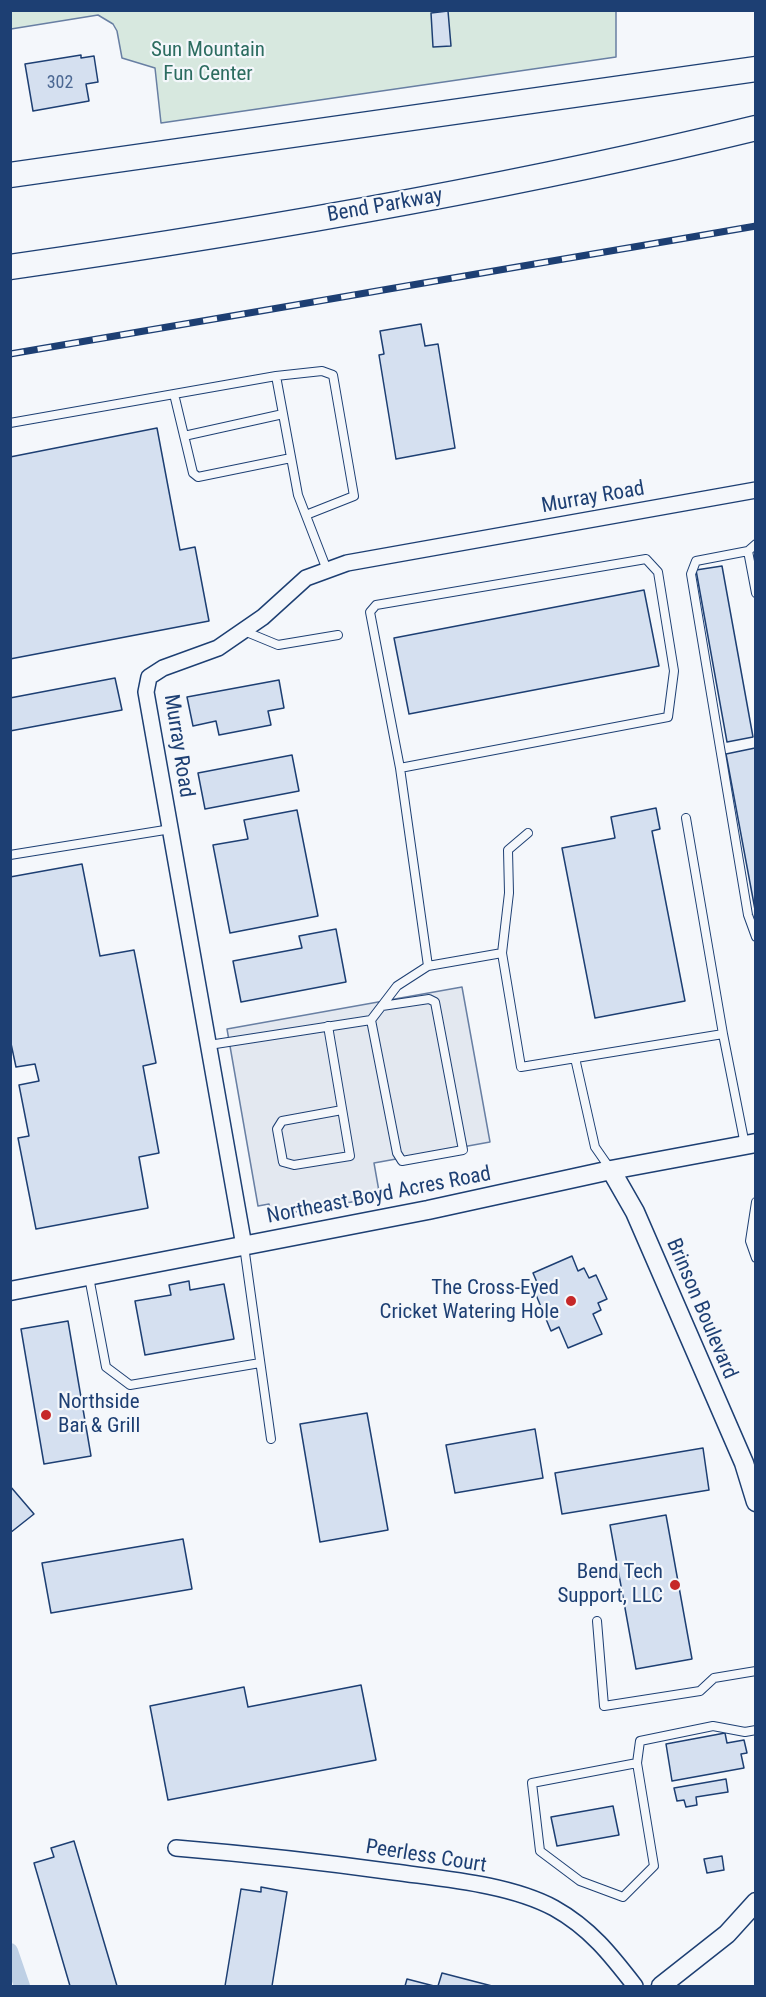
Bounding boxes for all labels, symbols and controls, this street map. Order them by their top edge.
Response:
park label: Sun Mountain Fun Center [151,38,265,88]
house number: 302 [47,72,73,94]
street label: Bend Parkway [325,183,445,229]
street label: Murray Road [540,477,646,519]
street label: Murray Road [157,693,199,799]
street label: Northeast Boyd Acres Road [265,1162,493,1230]
street label: Brinson Boulevard [660,1235,742,1383]
place label: The Cross-Eyed Cricket Watering Hole [379,1276,559,1326]
marker: The Cross-Eyed Cricket Watering Hole [564,1294,578,1308]
place label: Northside Bar & Grill [58,1390,140,1440]
marker: Northside Bar & Grill [39,1408,53,1422]
place label: Bend Tech Support, LLC [557,1560,663,1610]
marker: Bend Tech Support, LLC [668,1578,682,1592]
street label: Peerless Court [364,1835,488,1879]

